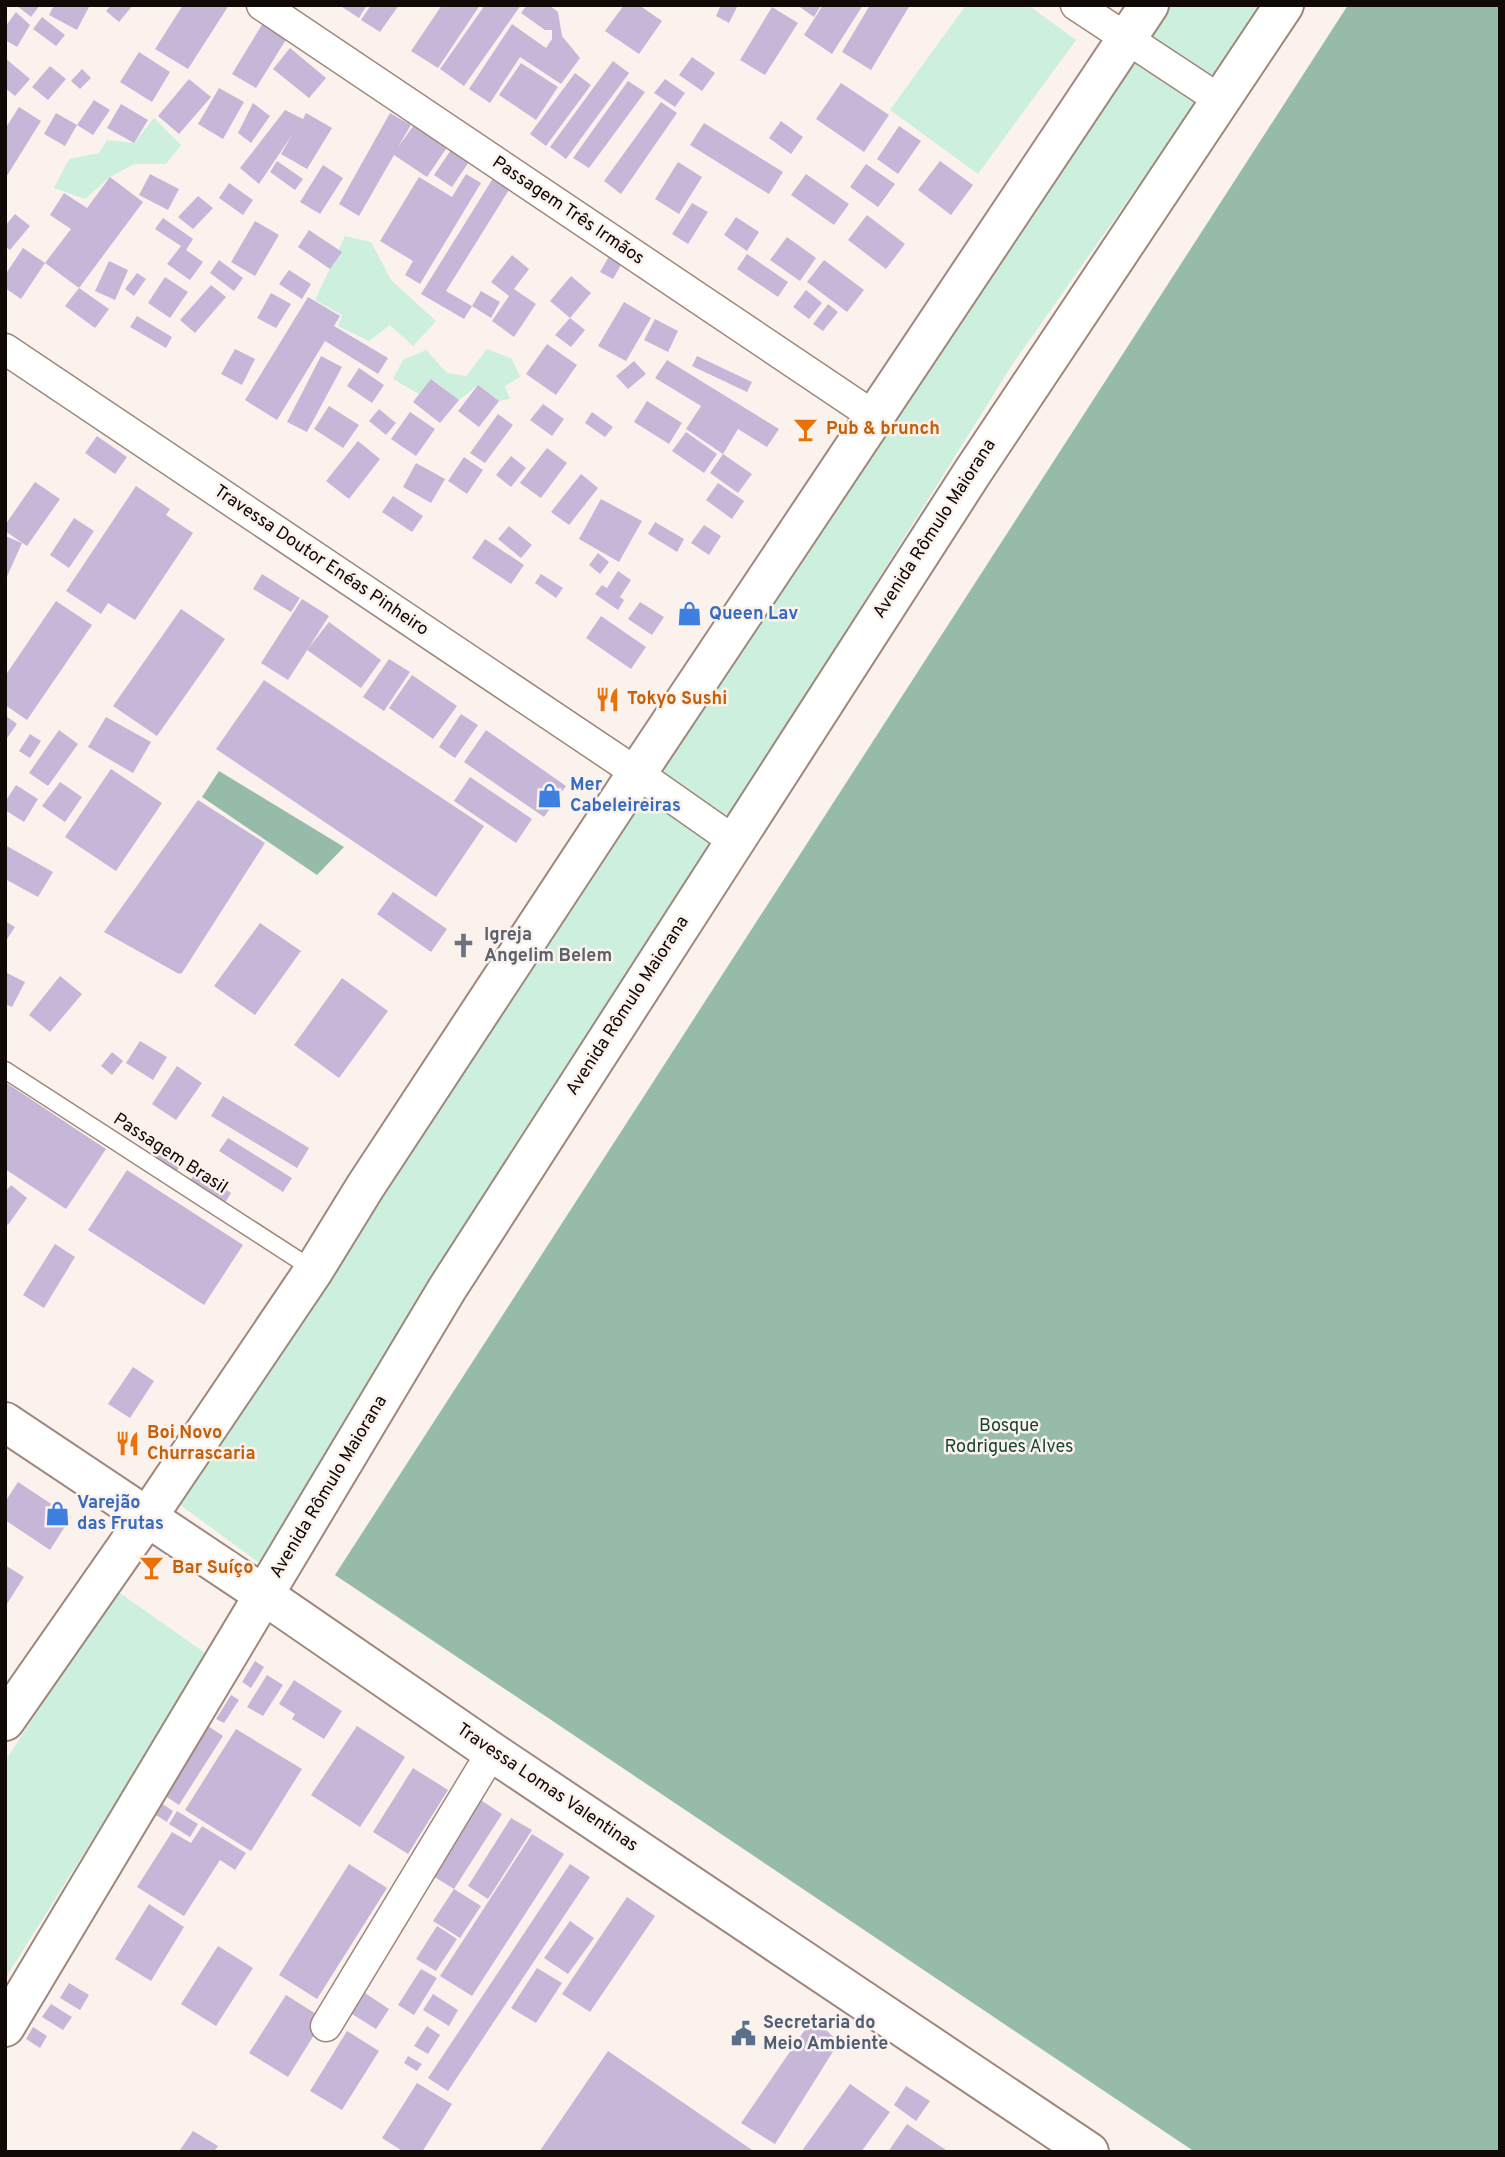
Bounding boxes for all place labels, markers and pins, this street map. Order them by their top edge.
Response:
bar icon: Pub & brunch [792,415,820,443]
place label: Pub & brunch [826,418,940,441]
shop icon: Queen Lav [675,600,703,628]
place label: Queen Lav [709,603,798,626]
restaurant icon: Tokyo Sushi [593,685,621,713]
place label: Tokyo Sushi [627,688,727,711]
place label: Mer Cabeleireiras [570,774,681,818]
shop icon: Mer Cabeleireiras [536,781,564,809]
place label: Igreja Angelim Belem [484,924,612,968]
church icon: Igreja Angelim Belem [450,931,478,959]
place label: Boi Novo Churrascaria [147,1422,255,1466]
restaurant icon: Boi Novo Churrascaria [113,1429,141,1457]
place label: Varejão das Frutas [77,1492,164,1536]
shop icon: Varejão das Frutas [43,1499,71,1527]
bar icon: Bar Suíço [138,1554,166,1582]
place label: Bar Suíço [172,1557,253,1580]
place label: Secretaria do Meio Ambiente [763,2012,888,2056]
public building icon: Secretaria do Meio Ambiente [729,2019,757,2047]

